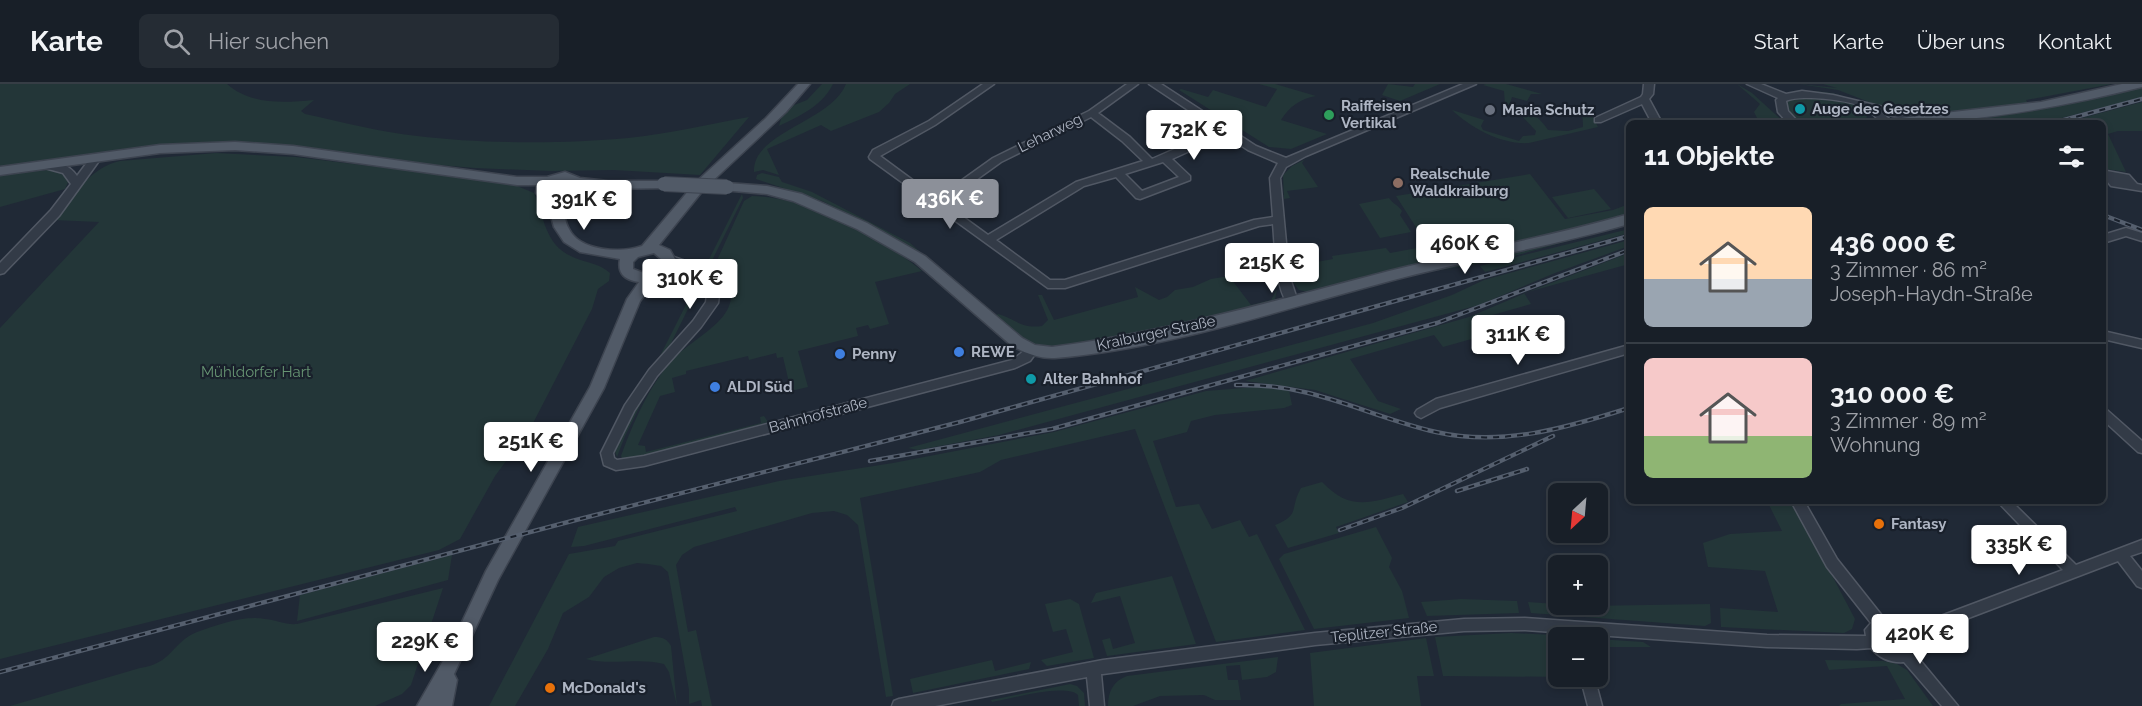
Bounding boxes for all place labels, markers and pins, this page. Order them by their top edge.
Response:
place label: Raiffeisen Vertikal [1341,97,1411,132]
place label: Auge des Gesetzes [1812,100,1949,118]
place label: Maria Schutz [1502,101,1594,119]
marker: Auge des Gesetzes [1793,102,1807,116]
marker: Maria Schutz [1483,103,1497,117]
marker: Raiffeisen Vertikal [1322,108,1336,122]
pin: 732K € [1145,110,1243,161]
place label: Realschule Waldkraiburg [1410,165,1509,200]
marker: Realschule Waldkraiburg [1391,176,1405,190]
pin: 436K € [901,179,999,230]
pin: 391K € [535,180,633,231]
pin: 460K € [1416,224,1514,275]
pin: 215K € [1223,243,1321,294]
pin: 310K € [641,259,739,310]
pin: 311K € [1469,315,1567,366]
place label: REWE [971,343,1015,361]
place label: Penny [852,345,897,363]
marker: REWE [952,345,966,359]
marker: Penny [833,347,847,361]
place label: Alter Bahnhof [1043,370,1142,388]
marker: Alter Bahnhof [1024,372,1038,386]
place label: ALDI Süd [727,378,793,396]
marker: ALDI Süd [708,380,722,394]
pin: 251K € [482,422,580,473]
place label: Fantasy [1891,515,1947,533]
marker: Fantasy [1872,517,1886,531]
pin: 335K € [1970,525,2068,576]
pin: 420K € [1871,614,1969,665]
pin: 229K € [376,622,474,673]
place label: McDonald's [562,679,646,697]
marker: McDonald's [543,681,557,695]

